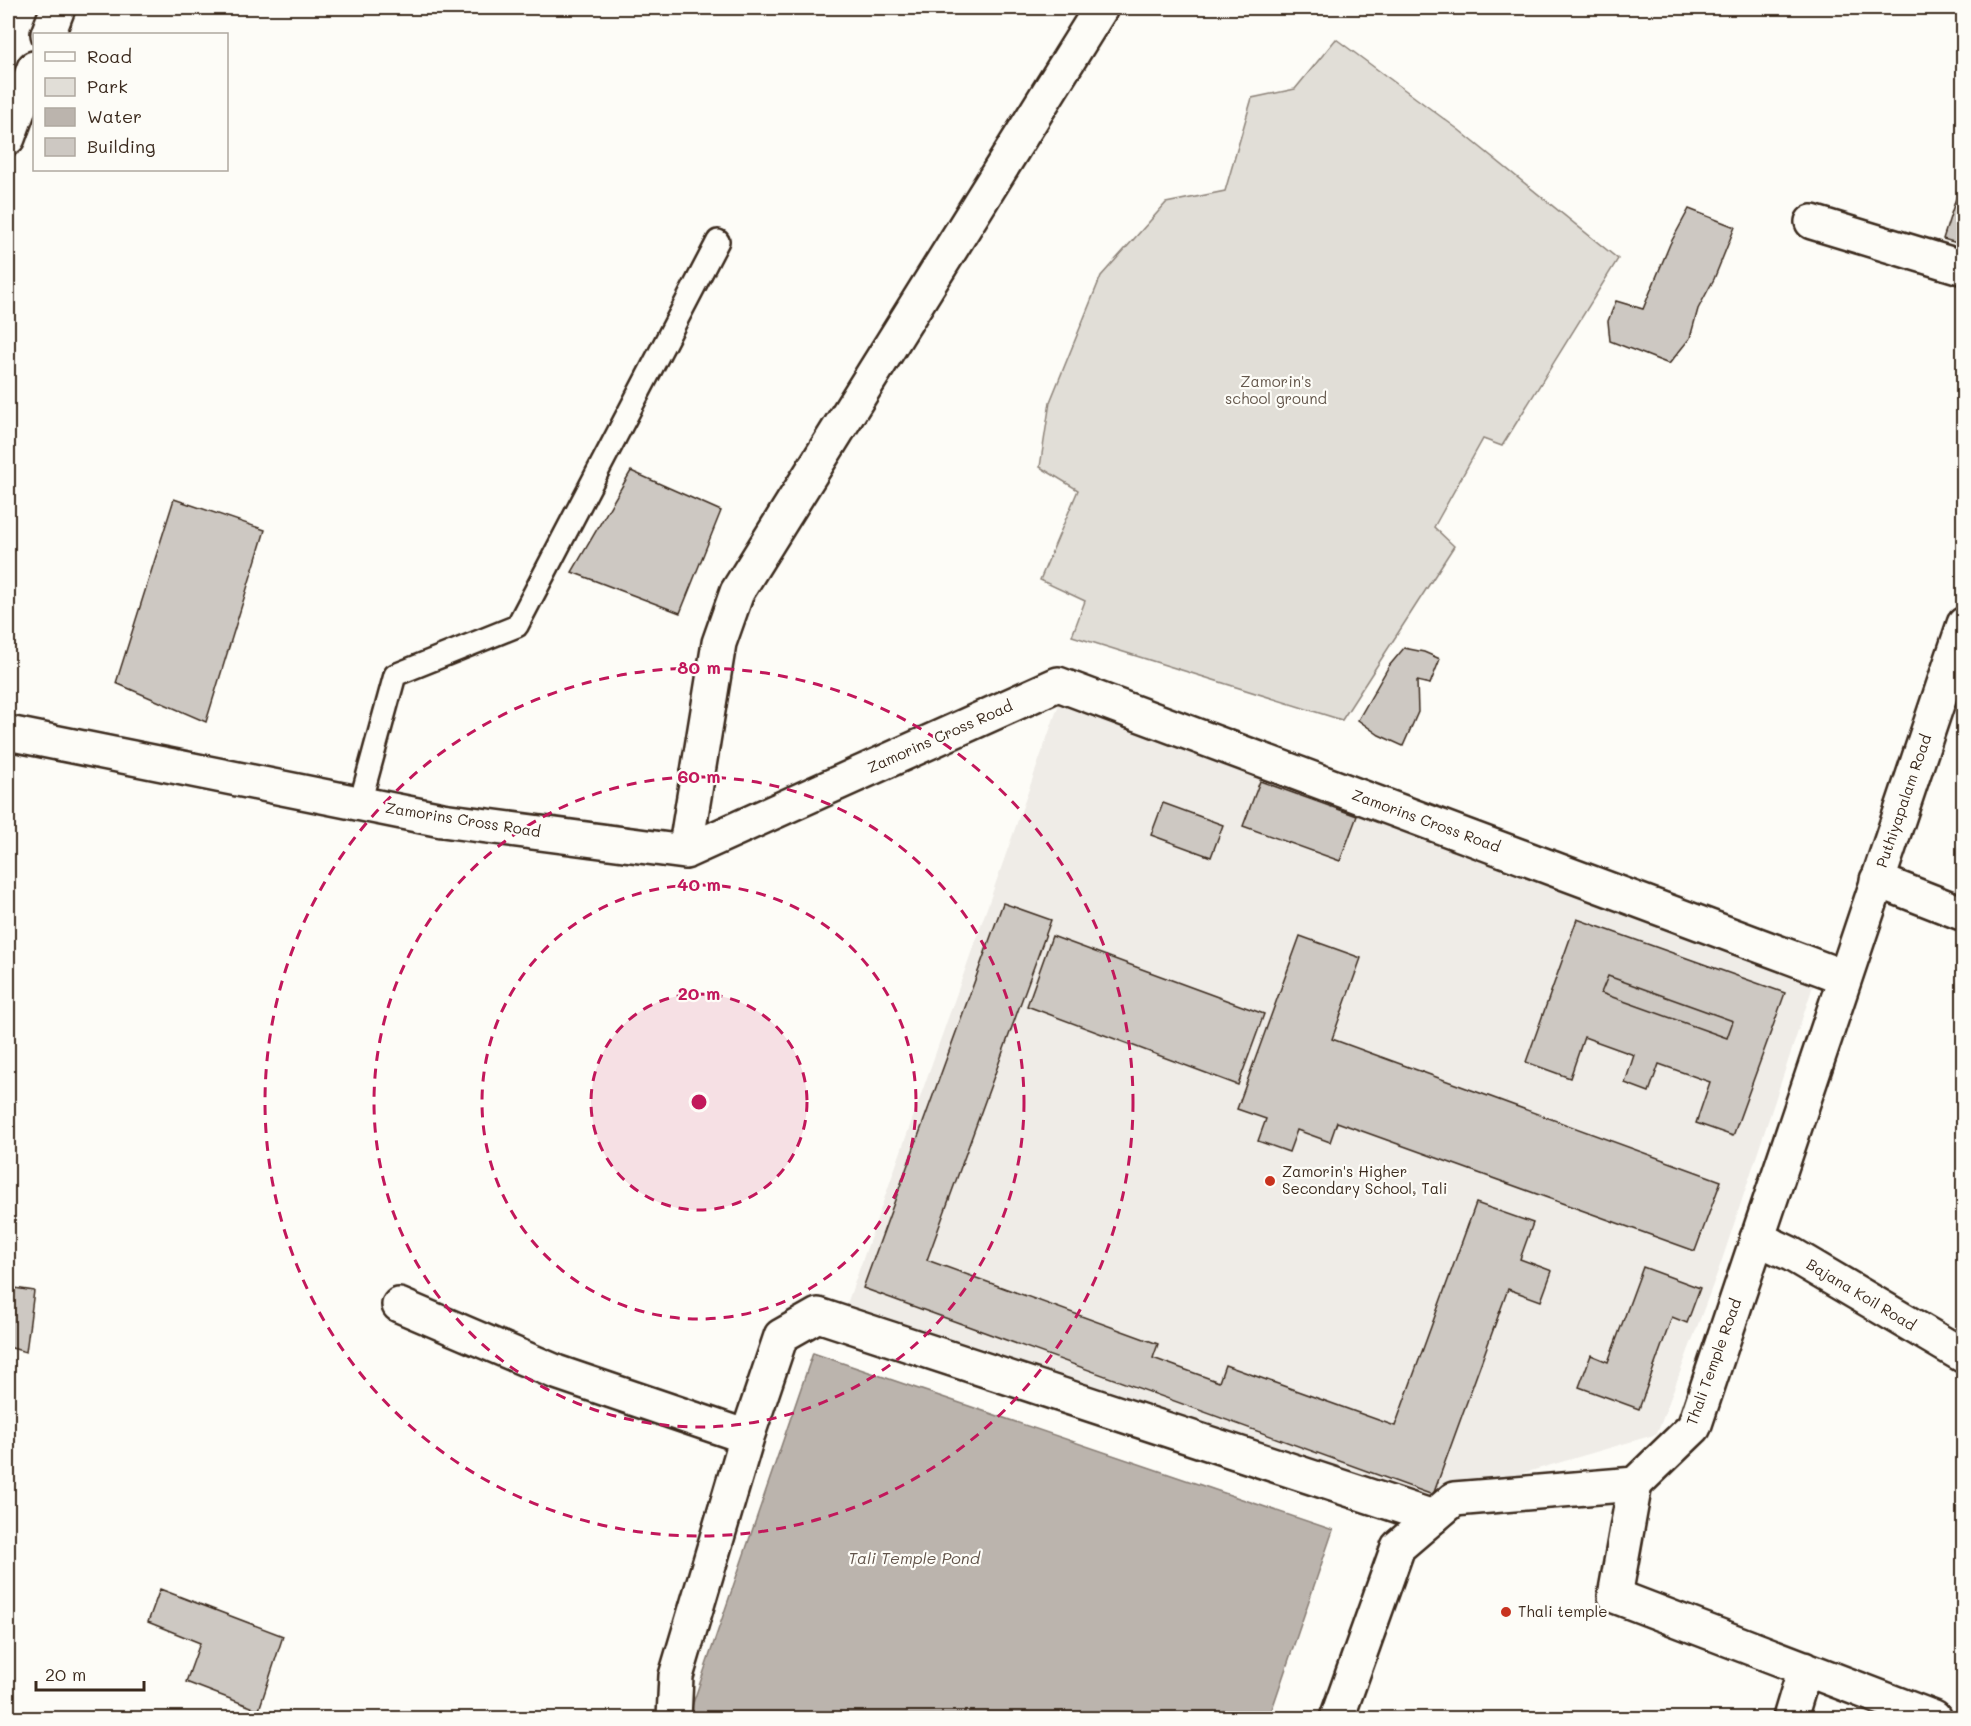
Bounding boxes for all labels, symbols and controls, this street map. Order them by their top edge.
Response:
legend [33,33,228,171]
text: Road [87,44,132,68]
text: Park [87,74,128,98]
text: Water [87,104,142,128]
text: Building [87,134,155,158]
park label: Zamorin's school ground [1225,371,1327,408]
text: 80 m [677,655,721,679]
street label: Zamorins Cross Road [864,695,1015,777]
street label: Puthiyapalam Road [1871,731,1935,870]
text: 60 m [677,764,721,788]
street label: Zamorins Cross Road [1349,784,1503,856]
street label: Zamorins Cross Road [384,797,542,841]
text: 40 m [677,872,721,896]
text: 20 m [678,981,720,1005]
centre of rings [689,1092,709,1112]
place label: Zamorin's Higher Secondary School, Tali [1282,1161,1447,1198]
marker: Zamorin's Higher Secondary School, Tali [1263,1174,1277,1188]
street label: Bajana Koil Road [1803,1254,1920,1335]
street label: Thali Temple Road [1681,1296,1745,1428]
water label: Tali Temple Pond [848,1547,981,1568]
place label: Thali temple [1518,1601,1607,1621]
marker: Thali temple [1499,1605,1513,1619]
scale bar [36,1654,144,1692]
text: 20 m [45,1662,86,1686]

